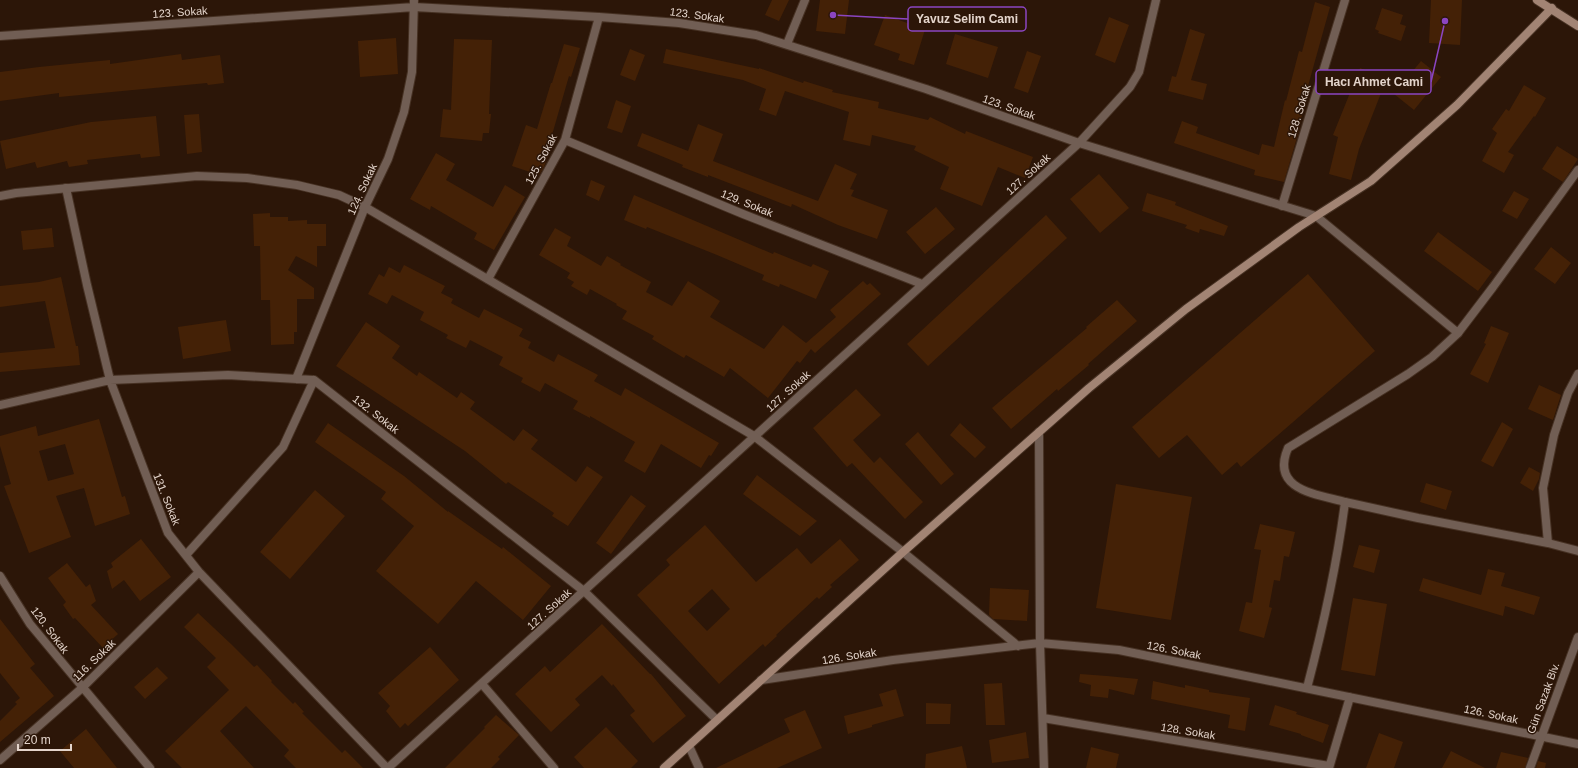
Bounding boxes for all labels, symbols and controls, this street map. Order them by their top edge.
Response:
street label: 123. Sokak [152,4,208,20]
street label: 123. Sokak [669,5,726,25]
callout: Yavuz Selim Cami [908,7,1026,31]
text: Yavuz Selim Cami [916,12,1018,26]
callout: Hacı Ahmet Cami [1316,70,1431,94]
text: Hacı Ahmet Cami [1325,75,1423,89]
street label: 128. Sokak [1285,82,1313,139]
street label: 123. Sokak [981,92,1037,122]
street label: 125. Sokak [523,131,559,186]
street label: 127. Sokak [1004,151,1053,197]
street label: 124. Sokak [345,161,379,216]
street label: 129. Sokak [719,187,775,219]
street label: 127. Sokak [764,368,813,414]
street label: 132. Sokak [351,392,402,436]
street label: 131. Sokak [151,471,183,527]
street label: 127. Sokak [525,586,574,632]
street label: 120. Sokak [29,604,72,656]
street label: 116. Sokak [70,637,118,683]
street label: 126. Sokak [1146,639,1203,661]
street label: 126. Sokak [821,646,878,666]
street label: Gün Sazak Blv. [1525,661,1561,735]
street label: 126. Sokak [1463,702,1520,726]
street label: 128. Sokak [1160,721,1217,741]
scale bar [18,726,71,752]
text: 20 m [24,733,51,747]

